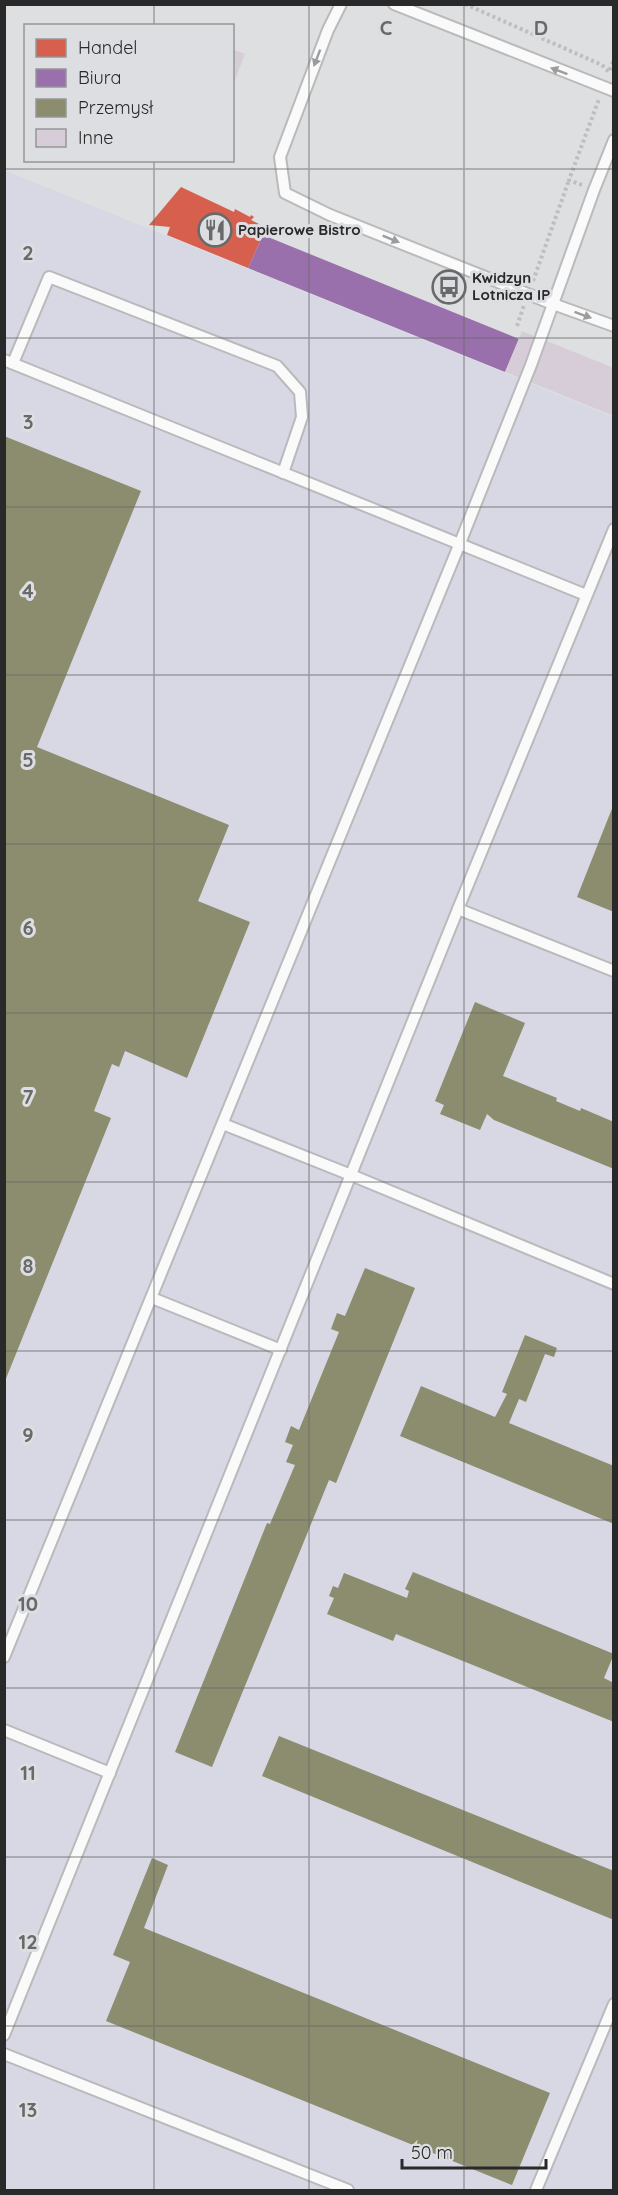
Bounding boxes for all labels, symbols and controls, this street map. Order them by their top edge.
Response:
text: C [380,15,393,40]
text: D [534,15,548,40]
legend [24,24,234,162]
text: Handel [78,36,138,59]
one-way arrow [312,49,322,67]
one-way arrow [549,65,567,75]
text: Biura [78,66,121,89]
text: Przemysł [78,96,154,119]
text: Inne [78,126,113,149]
restaurant icon: Papierowe Bistro [197,212,233,248]
place label: Papierowe Bistro [238,220,361,239]
one-way arrow [382,234,400,244]
text: 2 [22,240,34,265]
place label: Kwidzyn Lotnicza IP [472,268,550,304]
bus stop icon: Kwidzyn Lotnicza IP [431,269,467,305]
one-way arrow [574,311,592,320]
text: 3 [23,409,33,434]
text: 4 [22,578,34,603]
text: 5 [22,747,34,772]
text: 6 [22,915,34,940]
text: 7 [23,1084,34,1109]
text: 8 [23,1253,34,1278]
text: 9 [22,1422,34,1447]
text: 10 [18,1591,38,1616]
text: 11 [20,1760,36,1785]
text: 12 [18,1929,38,1954]
text: 13 [19,2097,37,2122]
scale bar [402,2132,546,2170]
text: 50 m [411,2141,453,2164]

